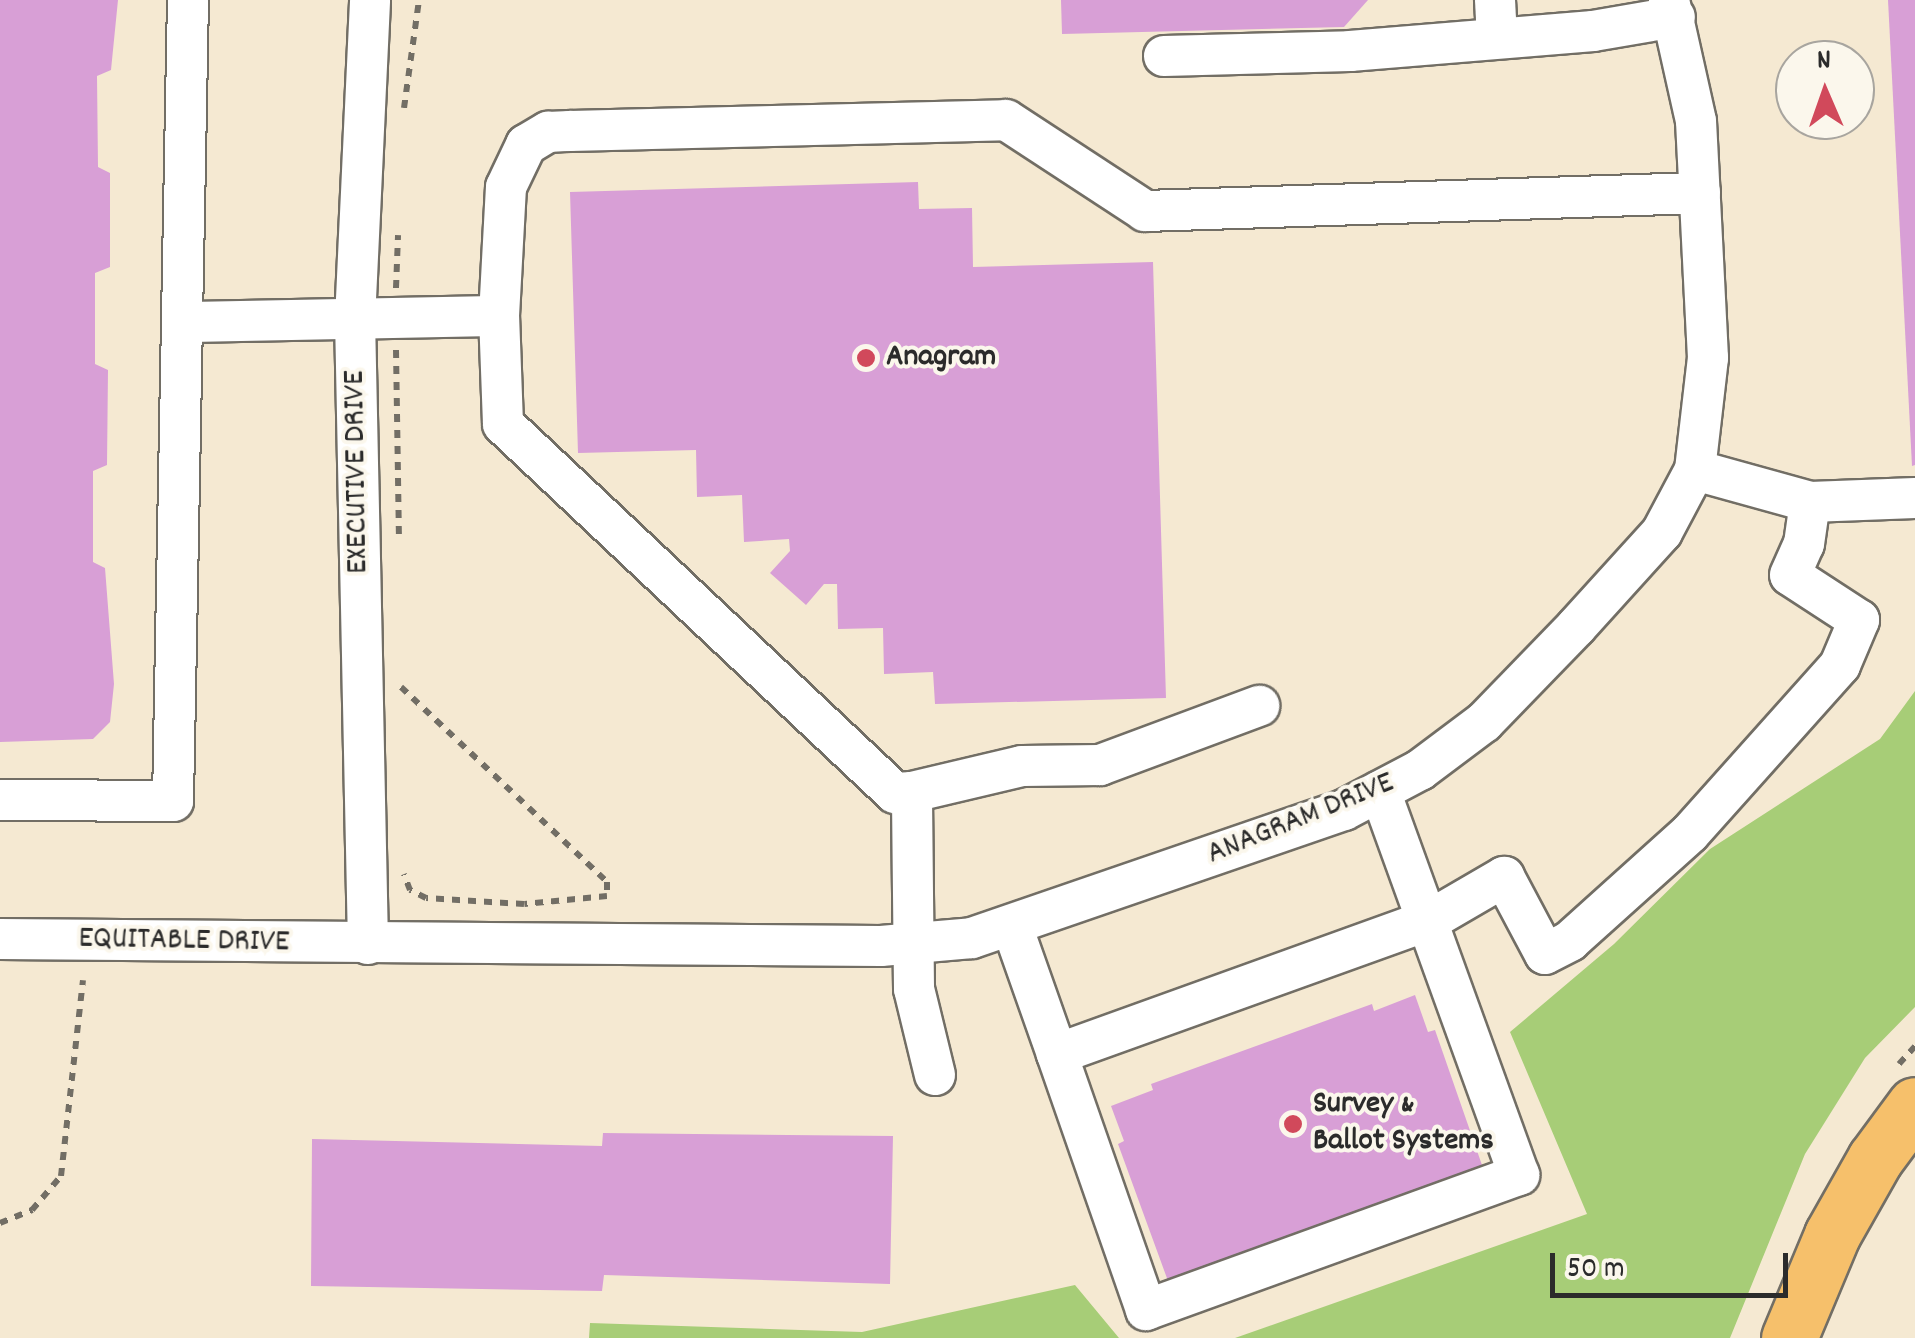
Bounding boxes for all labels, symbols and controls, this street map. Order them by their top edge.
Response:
north arrow [1775,40,1875,140]
text: N [1816,42,1832,82]
place label: Anagram [886,339,996,377]
marker: Anagram [855,347,877,369]
street label: EXECUTIVE DRIVE [337,370,379,574]
street label: ANAGRAM DRIVE [1202,765,1400,875]
street label: EQUITABLE DRIVE [78,921,290,963]
place label: Survey & Ballot Systems [1313,1087,1494,1162]
marker: Survey & Ballot Systems [1282,1113,1304,1135]
scale bar [1555,1233,1792,1295]
text: 50 m [1567,1249,1625,1292]

